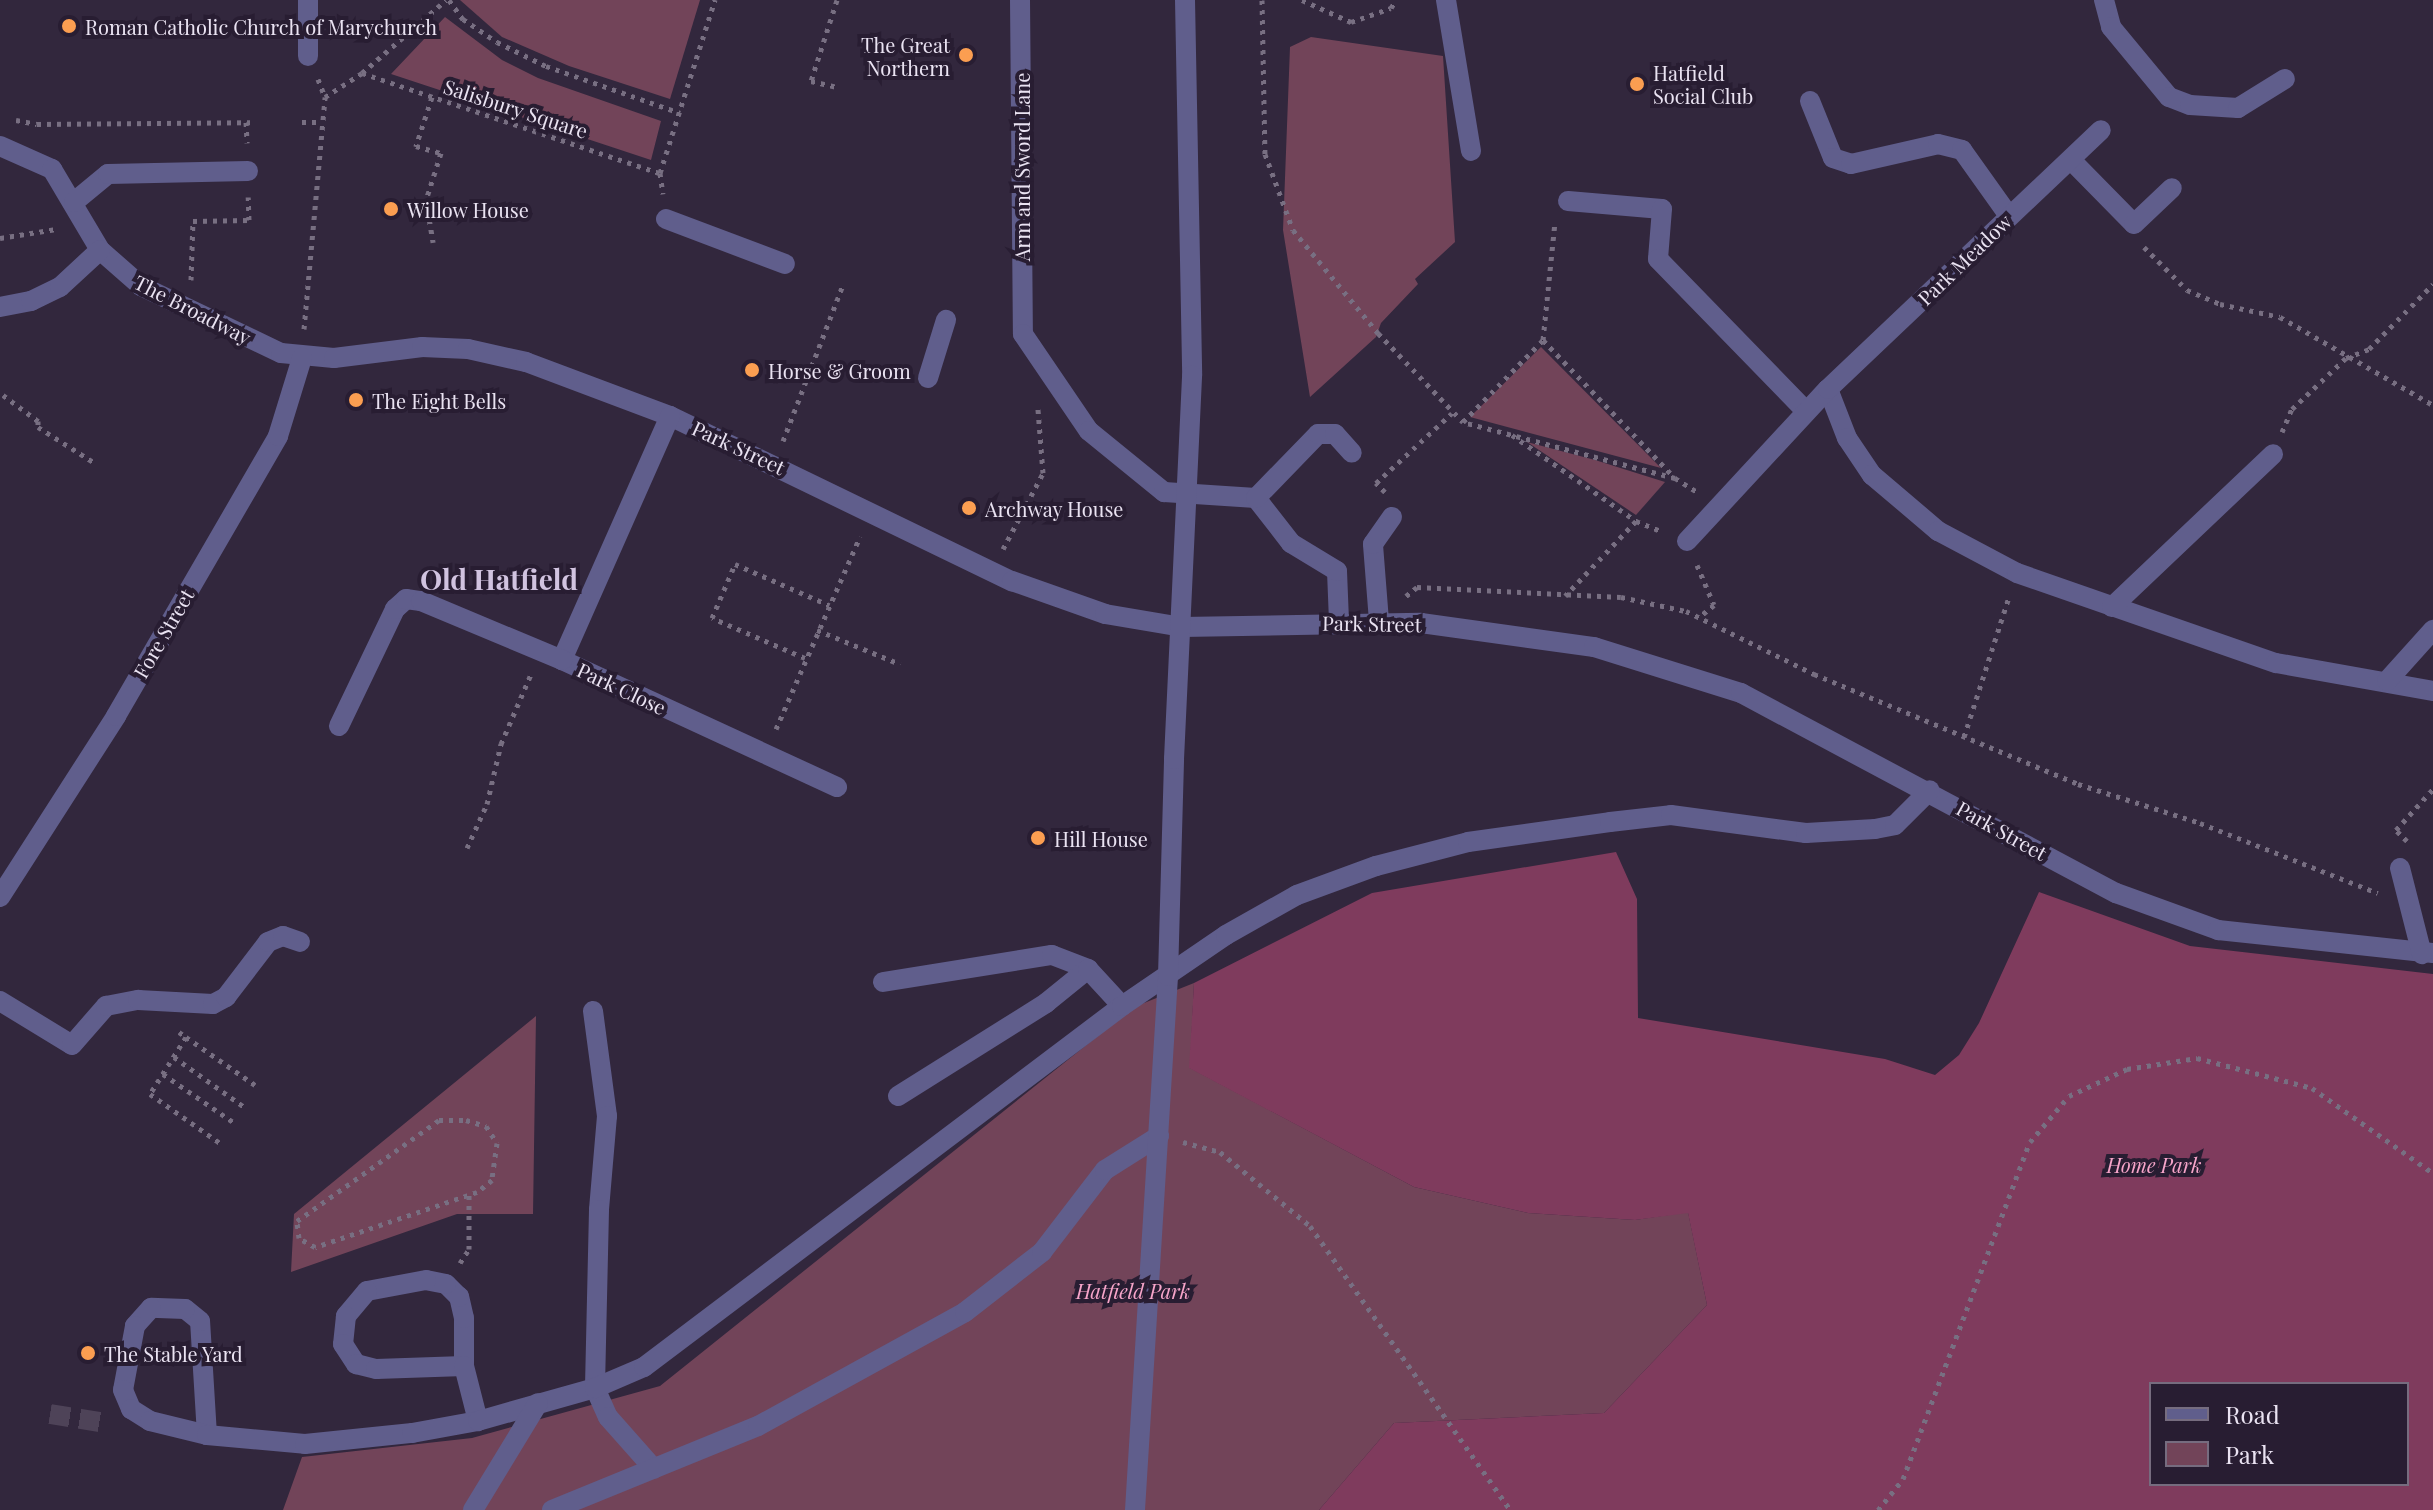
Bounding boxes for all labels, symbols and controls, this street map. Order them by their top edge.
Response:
place label: Roman Catholic Church of Marychurch [85,14,437,38]
marker: Roman Catholic Church of Marychurch [60,17,78,35]
place label: The Great Northern [861,32,950,79]
marker: The Great Northern [957,46,975,64]
place label: Hatfield Social Club [1653,60,1753,107]
street label: Salisbury Square [441,73,591,143]
street label: Arm and Sword Lane [1009,73,1033,261]
marker: Hatfield Social Club [1628,75,1646,93]
place label: Willow House [407,197,529,221]
marker: Willow House [382,200,400,218]
street label: Park Meadow [1912,208,2016,310]
street label: The Broadway [131,269,255,349]
place label: Horse & Groom [768,358,911,382]
marker: Horse & Groom [743,361,761,379]
place label: The Eight Bells [372,388,507,412]
marker: The Eight Bells [347,391,365,409]
street label: Park Street [689,415,789,479]
place label: Archway House [985,496,1124,520]
marker: Archway House [960,499,978,517]
district label: Old Hatfield [420,562,578,596]
street label: Fore Street [128,584,198,682]
street label: Park Street [1322,610,1422,636]
street label: Park Close [574,657,670,719]
street label: Park Street [1953,795,2051,865]
place label: Hill House [1054,826,1148,850]
marker: Hill House [1029,829,1047,847]
park label: Home Park [2106,1152,2202,1176]
park label: Hatfield Park [1076,1278,1190,1302]
place label: The Stable Yard [104,1341,243,1365]
marker: The Stable Yard [79,1344,97,1362]
legend [2149,1382,2409,1486]
text: Road [2225,1398,2280,1430]
text: Park [2225,1438,2274,1470]

